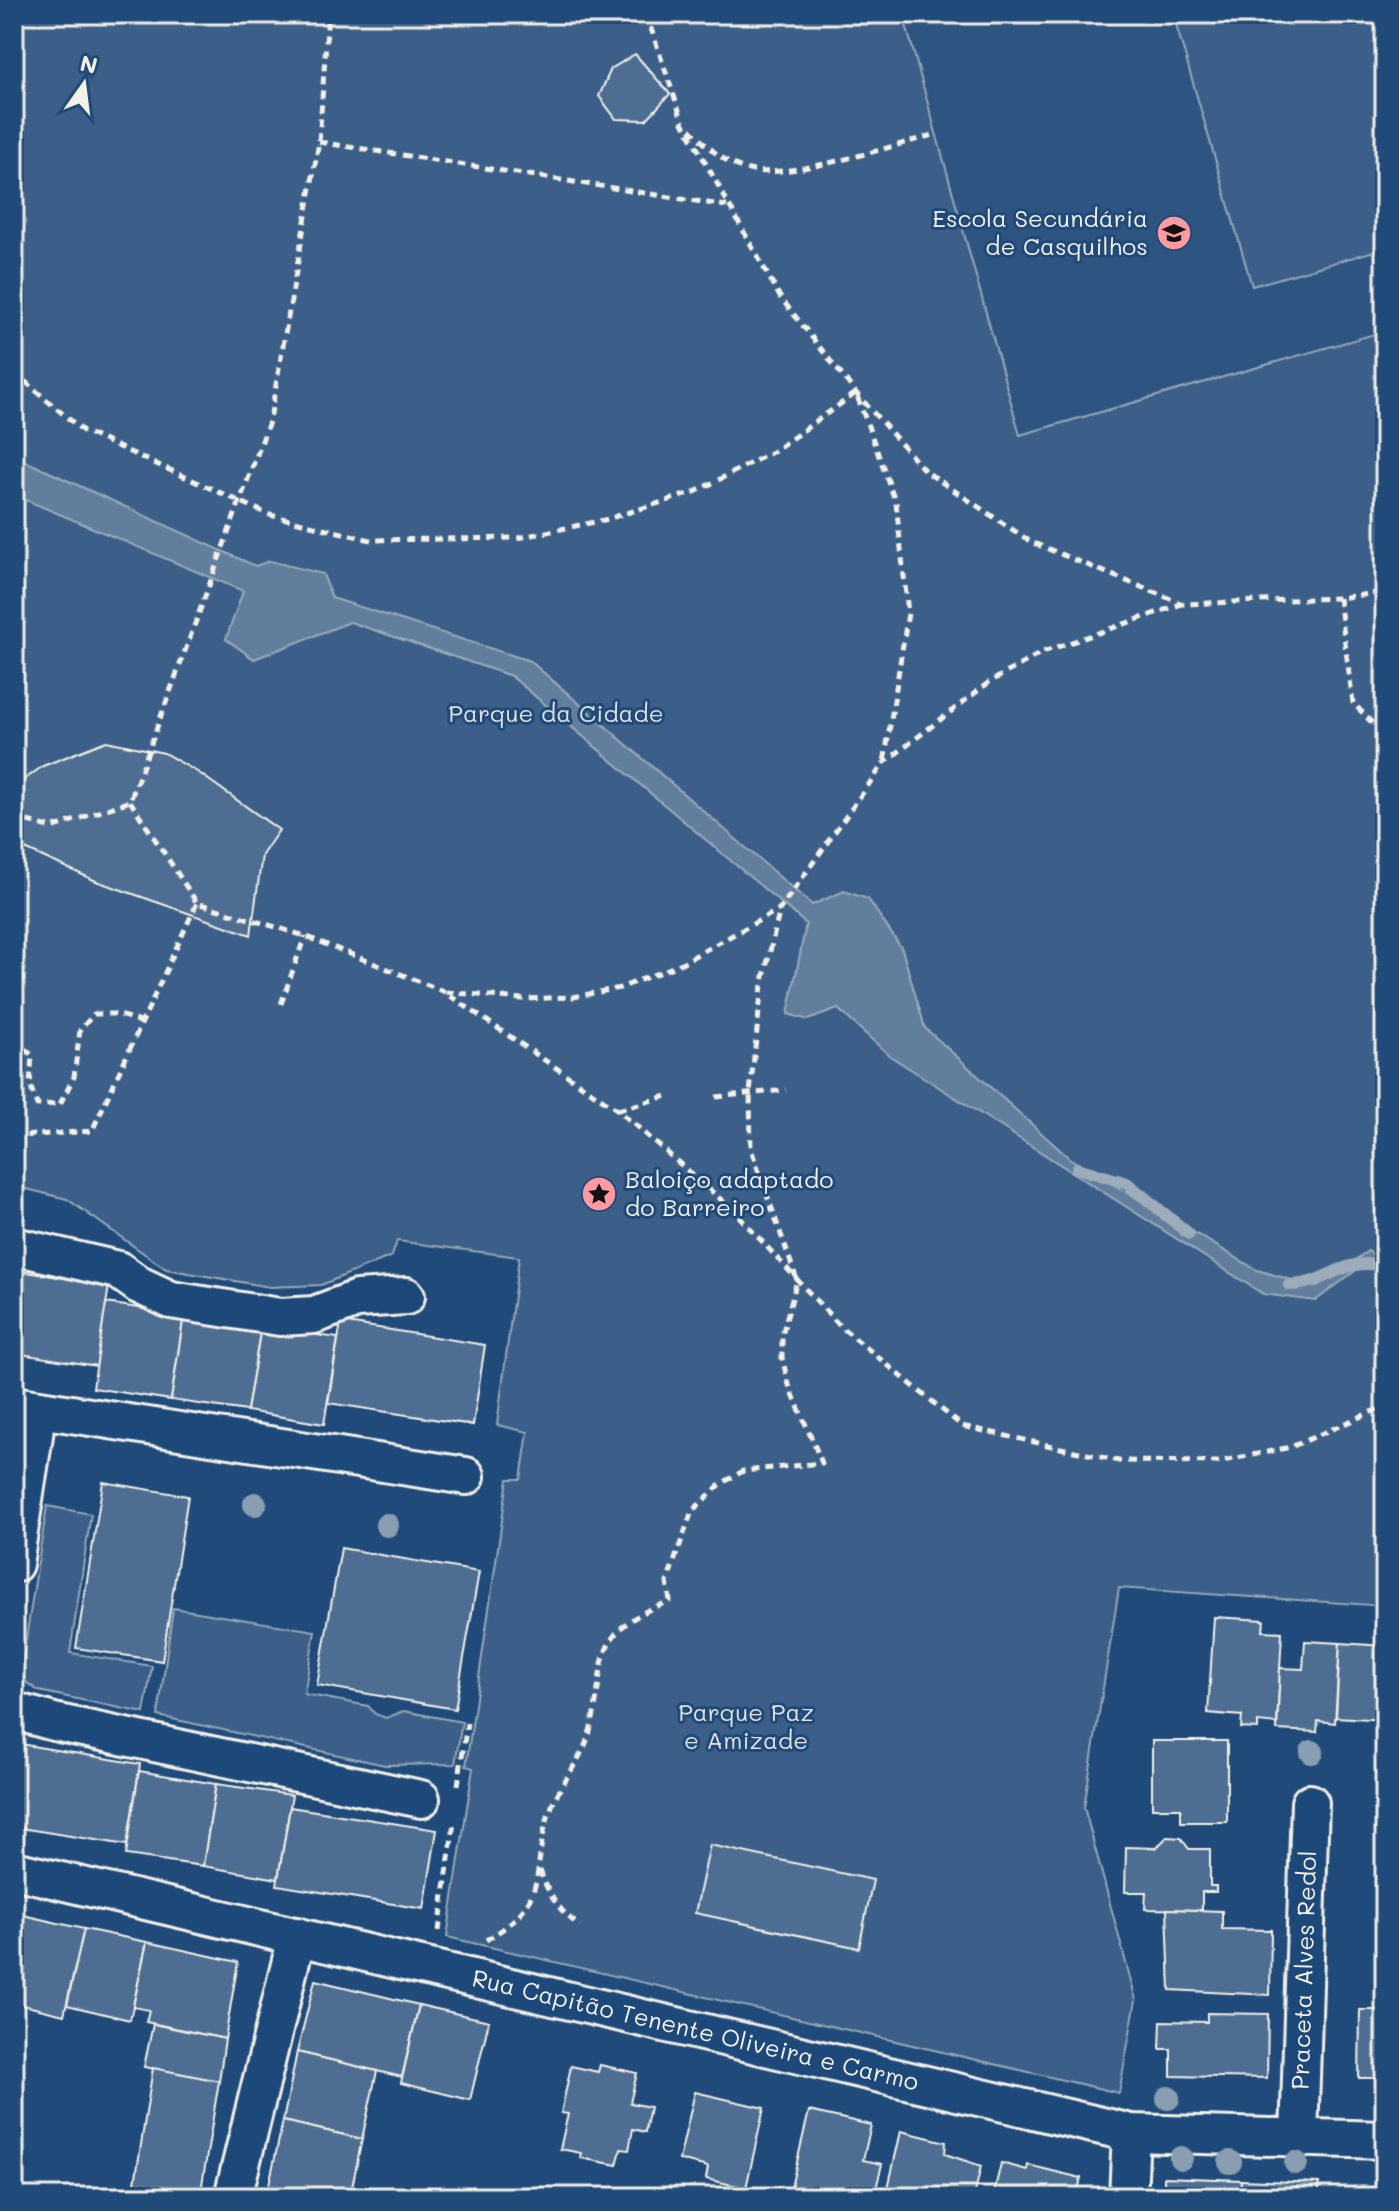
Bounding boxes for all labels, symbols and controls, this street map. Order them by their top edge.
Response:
north arrow [44,44,124,124]
text: N [77,48,101,80]
place label: Escola Secundária de Casquilhos [932,202,1148,261]
school or university icon: Escola Secundária de Casquilhos [1155,214,1193,252]
park label: Parque da Cidade [448,697,664,728]
place label: Baloiço adaptado do Barreiro [625,1163,833,1222]
place icon: Baloiço adaptado do Barreiro [580,1175,618,1213]
park label: Parque Paz e Amizade [678,1696,814,1755]
street label: Praceta Alves Redol [1284,1850,1322,2090]
street label: Rua Capitão Tenente Oliveira e Carmo [469,1961,922,2097]

